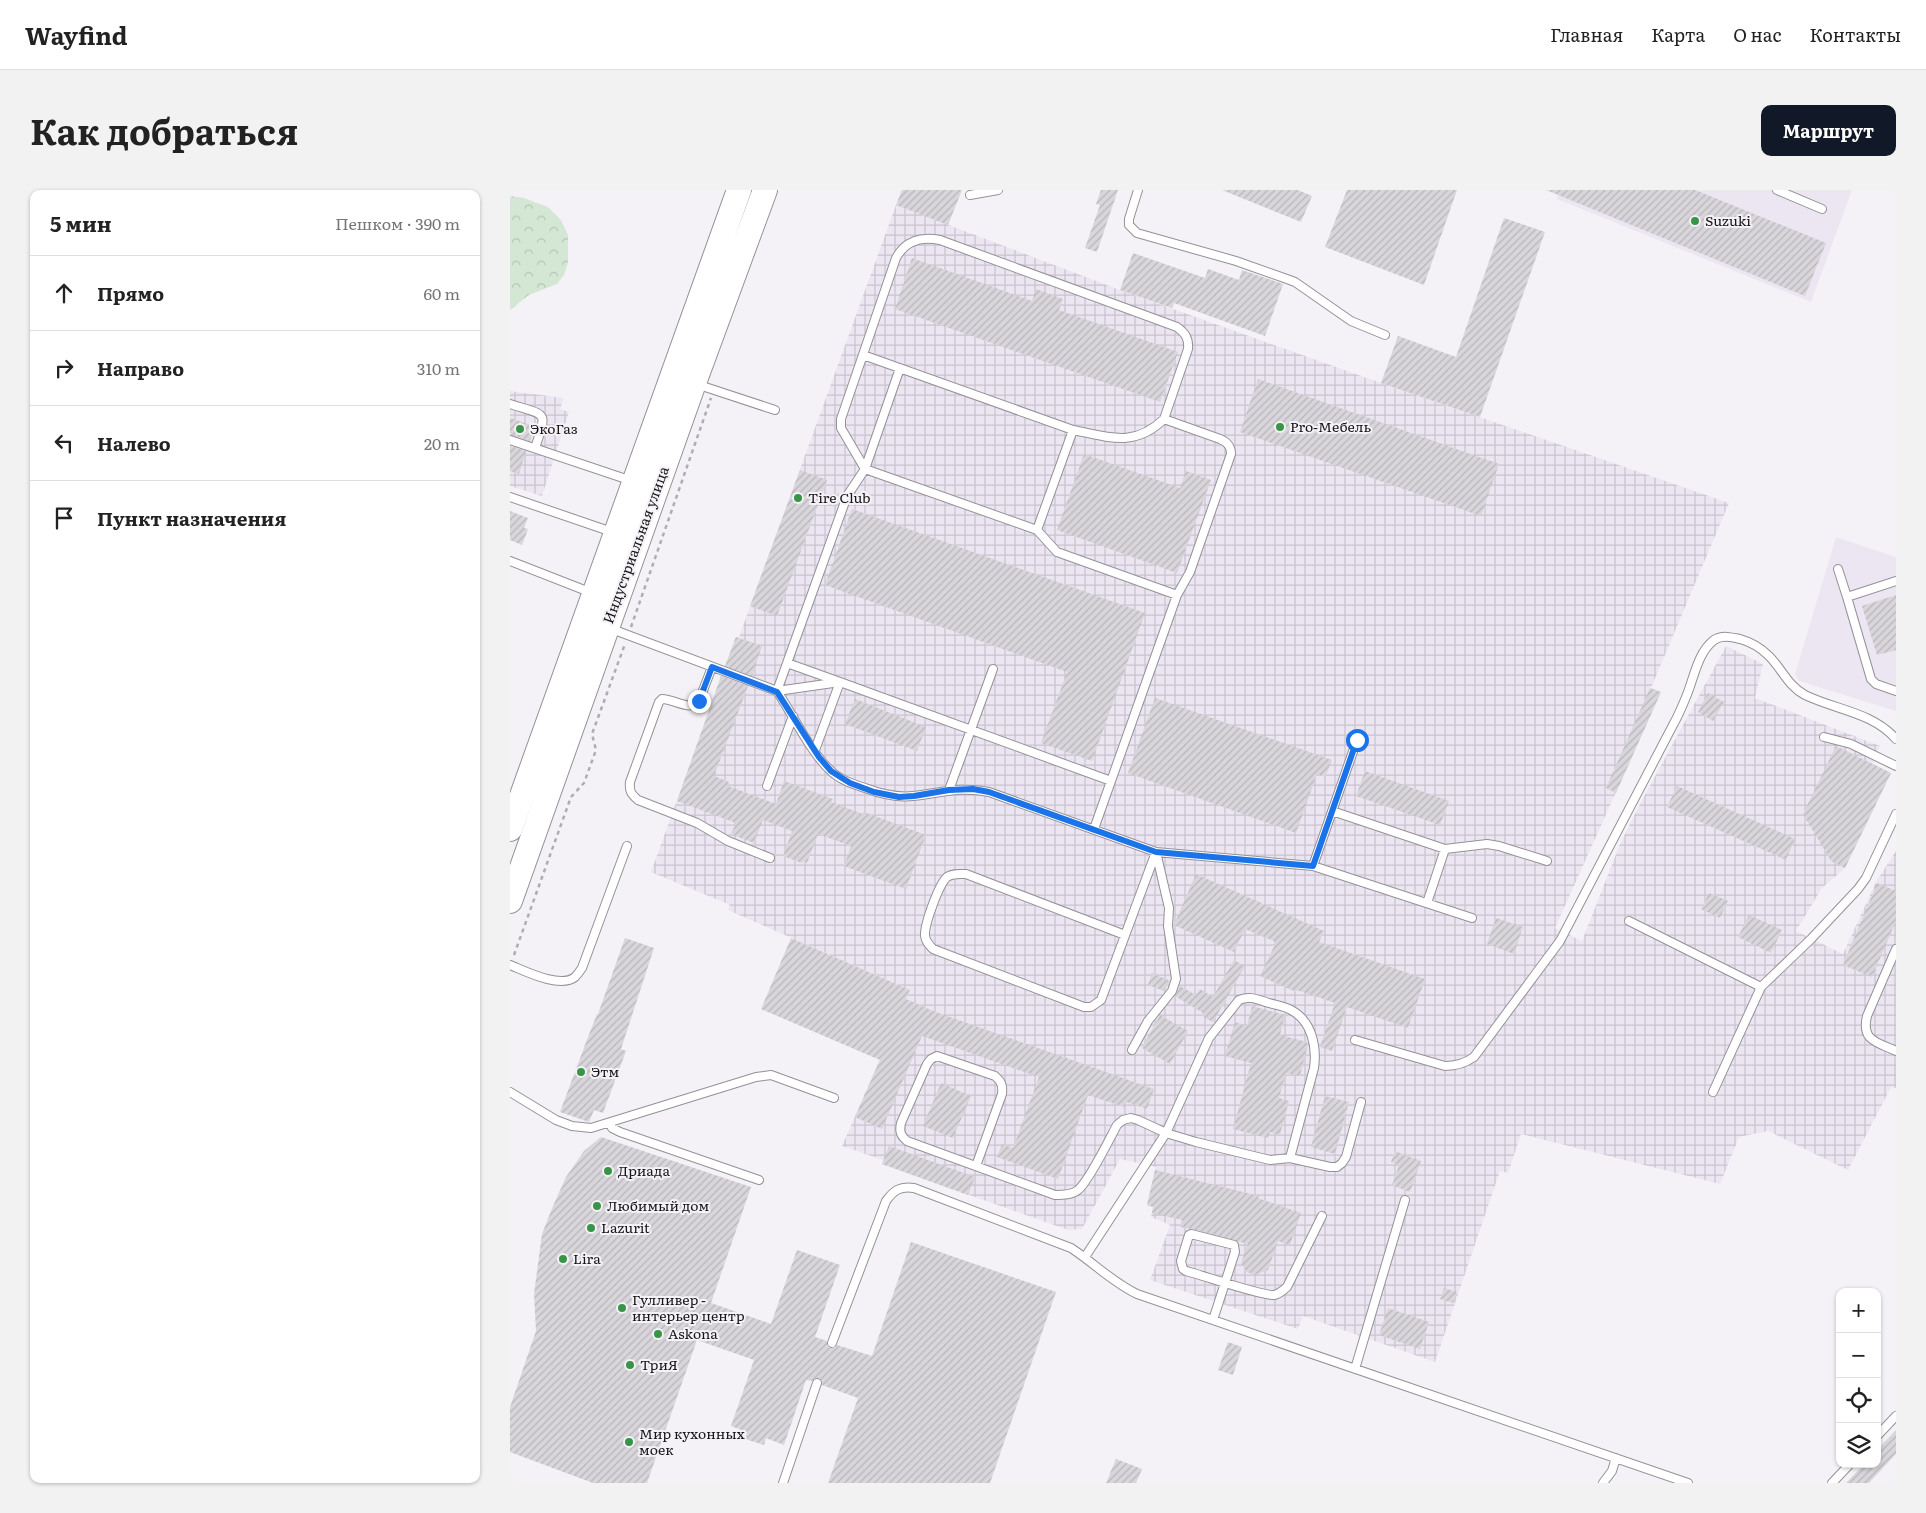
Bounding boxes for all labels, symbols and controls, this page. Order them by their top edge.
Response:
text: Wayfind [25,17,128,52]
text: Главная [1550,21,1623,48]
text: Карта [1651,21,1705,48]
text: О нас [1733,21,1781,48]
text: Контакты [1809,21,1901,48]
text: Как добраться [30,104,298,156]
button: Маршрут [1761,105,1896,156]
text: 5 мин [50,207,112,238]
place label: Suzuki [1705,210,1751,230]
text: Пешком · 390 m [335,211,460,235]
marker: Suzuki [1689,215,1701,227]
icon: ahead [50,279,78,307]
text: Прямо [97,279,164,307]
text: 60 m [423,281,460,305]
icon: right [50,354,78,382]
text: Направо [97,354,184,382]
text: 310 m [417,356,460,380]
place label: Pro-Мебель [1290,416,1372,436]
place label: ЭкоГаз [530,418,578,438]
marker: Pro-Мебель [1274,421,1286,433]
marker: ЭкоГаз [514,423,526,435]
icon: left [50,429,78,457]
text: Налево [97,429,171,457]
text: 20 m [424,431,460,455]
street label: Индустриальная улица [597,463,673,626]
place label: Tire Club [808,487,871,507]
marker: Tire Club [792,492,804,504]
icon: arrive [50,504,78,532]
text: Пункт назначения [97,504,286,532]
route end [688,690,711,713]
route start [1346,729,1369,752]
place label: Этм [591,1061,619,1081]
marker: Этм [575,1066,587,1078]
place label: Дриада [618,1160,670,1180]
marker: Дриада [602,1165,614,1177]
place label: Любимый дом [607,1195,710,1215]
marker: Любимый дом [591,1200,603,1212]
place label: Lazurit [601,1217,650,1237]
marker: Lazurit [585,1222,597,1234]
place label: Lira [573,1248,601,1268]
marker: Lira [557,1253,569,1265]
map controls [1836,1288,1881,1468]
button: + [1836,1288,1881,1333]
place label: Гулливер - интерьер центр [632,1289,745,1325]
marker: Гулливер - интерьер центр [616,1302,628,1314]
place label: Askona [668,1323,718,1343]
marker: Askona [652,1328,664,1340]
button: − [1836,1333,1881,1378]
place label: ТриЯ [640,1354,678,1374]
marker: ТриЯ [624,1359,636,1371]
button: locate [1836,1378,1881,1423]
place label: Мир кухонных моек [639,1423,745,1459]
button: layers [1836,1423,1881,1468]
marker: Мир кухонных моек [623,1436,635,1448]

